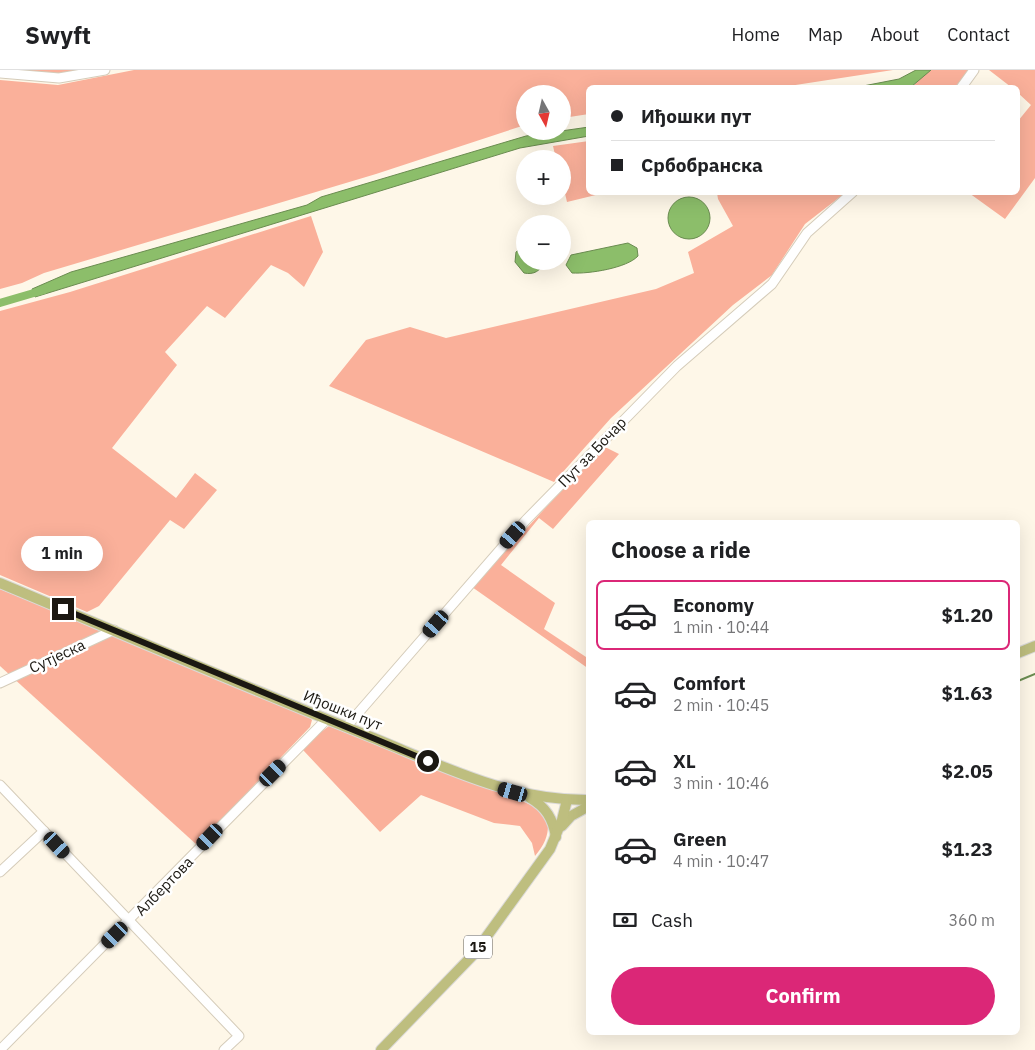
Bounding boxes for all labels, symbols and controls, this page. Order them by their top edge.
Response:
text: Swyft [25,19,91,51]
text: Home [732,23,780,46]
text: Map [808,23,843,46]
text: About [871,23,919,46]
text: Contact [947,23,1010,46]
north arrow [516,85,571,140]
map controls [516,85,571,270]
text: Иђошки пут [641,104,751,128]
button: + [516,150,571,205]
text: Србобранска [641,153,763,177]
button: − [516,215,571,270]
street label: Пут за Бочар [554,413,630,491]
car [497,519,528,551]
text: Choose a ride [611,535,751,564]
callout: 1 min [22,536,104,572]
text: 1 min [41,543,83,563]
icon: car [613,593,658,638]
text: Economy [673,593,754,617]
route end [52,598,74,620]
text: $1.20 [941,603,993,627]
car [420,608,451,640]
text: 1 min · 10:44 [673,617,769,637]
street label: Сутјеска [26,635,88,677]
icon: car [613,671,658,716]
text: Comfort [673,671,746,695]
text: $1.63 [941,681,993,705]
street label: Иђошки пут [301,686,385,734]
text: 2 min · 10:45 [673,695,769,715]
icon: car [613,749,658,794]
text: XL [673,749,696,773]
route start [417,750,439,772]
car [257,757,288,789]
text: $2.05 [941,759,993,783]
text: 3 min · 10:46 [673,773,769,793]
car [496,781,529,803]
car [194,821,225,853]
icon: car [613,827,658,872]
text: Green [673,827,727,851]
car [41,829,72,861]
text: $1.23 [941,837,993,861]
text: 4 min · 10:47 [673,851,769,871]
street label: Албертова [131,852,197,920]
icon: cash [611,906,639,934]
text: Cash [651,908,693,932]
text: 360 m [948,910,995,930]
car [99,919,130,951]
road number: 15 [464,936,492,959]
button: Confirm [611,967,995,1025]

